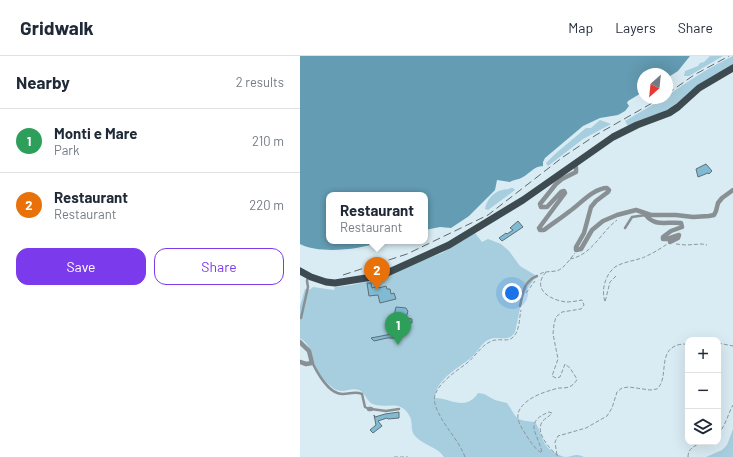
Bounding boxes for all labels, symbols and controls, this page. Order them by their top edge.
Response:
text: Gridwalk [20,16,94,39]
text: Map [568,19,593,36]
text: Layers [615,19,656,36]
text: Share [678,19,713,36]
north arrow [637,68,673,104]
text: Nearby [16,72,70,92]
text: 2 results [236,74,284,90]
text: Monti e Mare [54,124,137,142]
text: 1 [27,133,31,149]
text: 210 m [252,133,284,149]
text: Park [54,142,80,158]
text: Restaurant [54,188,128,206]
popup [326,192,428,244]
text: 2 [25,197,33,213]
text: 220 m [249,197,284,213]
text: Restaurant [340,201,414,219]
text: Restaurant [54,206,116,222]
text: Restaurant [340,219,402,235]
button: Save [16,248,146,285]
button: Share [154,248,284,285]
pin: 2 [364,257,390,290]
your location [502,283,522,303]
pin: 1 [385,312,411,345]
map controls [685,337,721,445]
button: + [685,337,721,373]
button: − [685,373,721,409]
button: layers [685,409,721,445]

